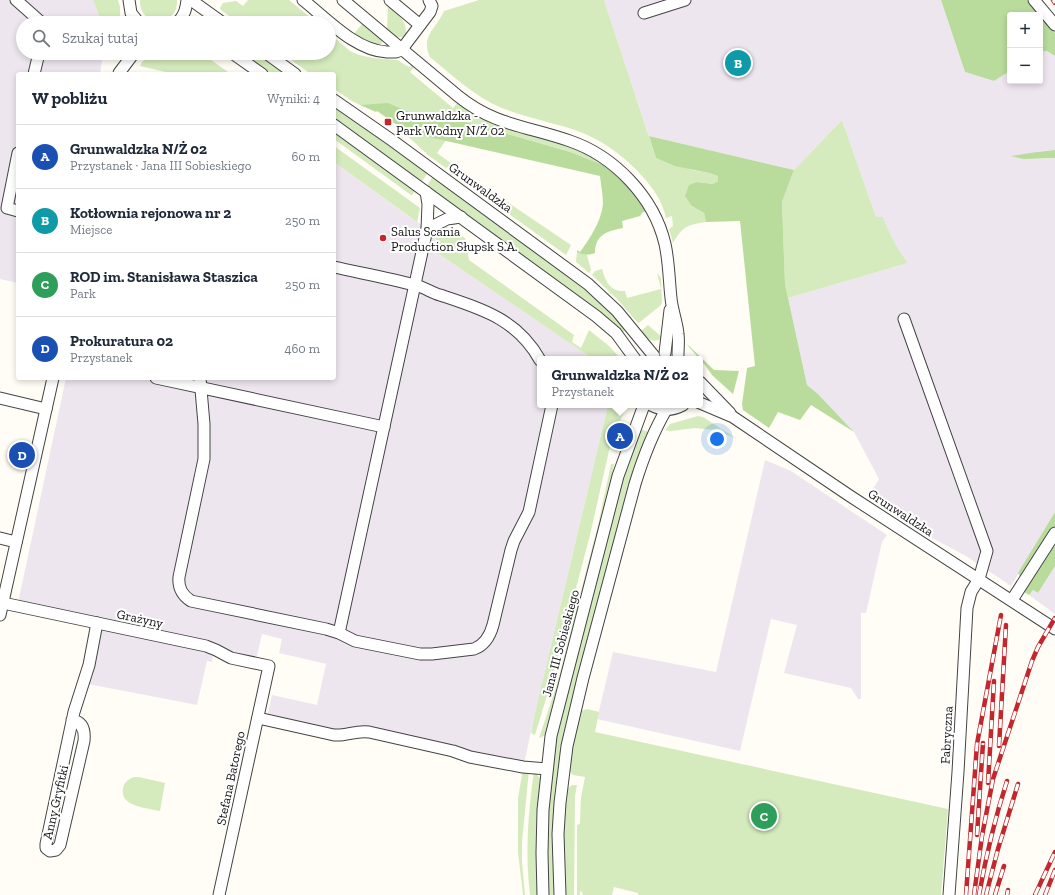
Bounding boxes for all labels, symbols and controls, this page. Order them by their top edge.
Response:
map controls [1007,12,1043,84]
button: + [1007,12,1043,48]
search box [16,16,336,60]
icon: search [30,27,52,49]
text: Szukaj tutaj [62,29,138,47]
pin: B [725,48,751,78]
button: − [1007,48,1043,84]
text: W pobliżu [32,88,107,108]
text: Wyniki: 4 [267,91,320,106]
place label: Grunwaldzka - Park Wodny N/Ż 02 [396,108,505,138]
marker: Grunwaldzka - Park Wodny N/Ż 02 [383,117,393,127]
text: Grunwaldzka N/Ż 02 [70,140,207,158]
text: A [41,149,49,164]
text: 60 m [291,149,320,164]
text: Przystanek · Jana III Sobieskiego [70,158,251,173]
street label: Grunwaldzka [446,159,516,216]
text: Kotłownia rejonowa nr 2 [70,204,231,222]
text: B [41,213,49,228]
text: 250 m [285,213,320,228]
text: Miejsce [70,222,112,237]
place label: Salus Scania Production Słupsk S.A. [391,224,518,254]
marker: Salus Scania Production Słupsk S.A. [378,233,388,243]
text: ROD im. Stanisława Staszica [70,268,258,286]
text: C [41,277,49,292]
text: 250 m [285,277,320,292]
text: Park [70,286,96,301]
text: Prokuratura 02 [70,332,173,350]
text: D [40,341,50,356]
text: 460 m [284,341,320,356]
text: Przystanek [70,350,132,365]
popup [537,356,703,408]
text: Grunwaldzka N/Ż 02 [551,366,689,384]
text: Przystanek [551,384,614,399]
pin: A [607,421,633,451]
your location [707,429,727,449]
pin: D [9,440,35,470]
street label: Grunwaldzka [865,486,937,539]
street label: Jana III Sobieskiego [539,588,582,698]
street label: Grażyny [115,606,165,631]
street label: Fabryczna [937,705,956,764]
street label: Stefana Batorego [213,729,248,827]
street label: Anny Gryfitki [40,763,71,841]
pin: C [751,801,777,831]

